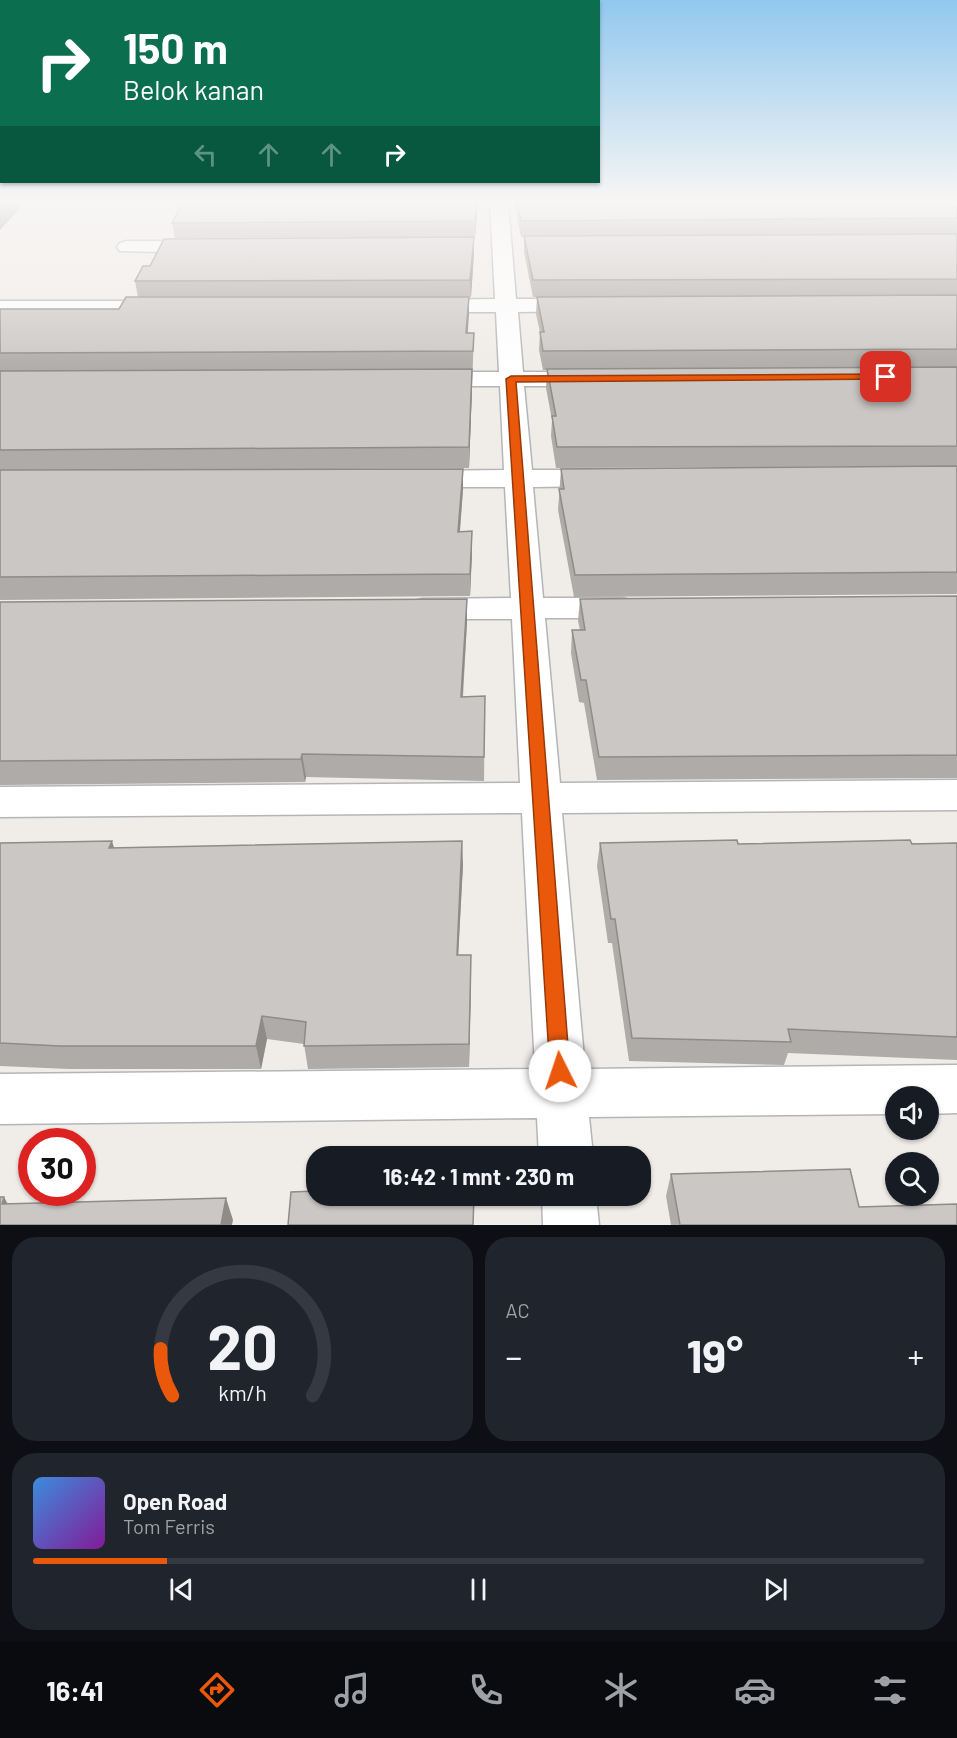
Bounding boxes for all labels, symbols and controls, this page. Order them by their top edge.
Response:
text: 150 m [123,22,228,72]
icon: right [24,24,102,102]
text: Belok kanan [123,73,264,105]
icon: left [189,138,222,171]
icon: ahead [252,138,285,171]
icon: ahead [315,138,348,171]
icon: right [378,138,411,171]
pin [860,351,911,402]
icon: arrive [869,360,902,393]
position arrow [528,1039,592,1103]
map controls [885,1086,939,1206]
button: sound [885,1086,939,1140]
speed limit sign: 30 [18,1128,96,1206]
button: search [885,1152,939,1206]
text: 16:42 · 1 mnt · 230 m [383,1163,574,1189]
text: AC [506,1298,530,1322]
text: 20 [207,1308,278,1382]
text: 19° [686,1328,743,1382]
text: − [506,1336,522,1376]
text: + [908,1336,924,1376]
text: km/h [218,1380,267,1405]
text: Open Road [123,1488,227,1514]
text: Tom Ferris [123,1514,215,1538]
icon: previous [165,1573,198,1606]
icon: pause [462,1573,495,1606]
icon: next [759,1573,792,1606]
icon: directions [196,1669,238,1711]
icon: music [331,1669,373,1711]
icon: phone [465,1669,507,1711]
icon: climate [600,1669,642,1711]
icon: car [734,1669,776,1711]
icon: filters [869,1669,911,1711]
text: 16:41 [46,1674,103,1706]

